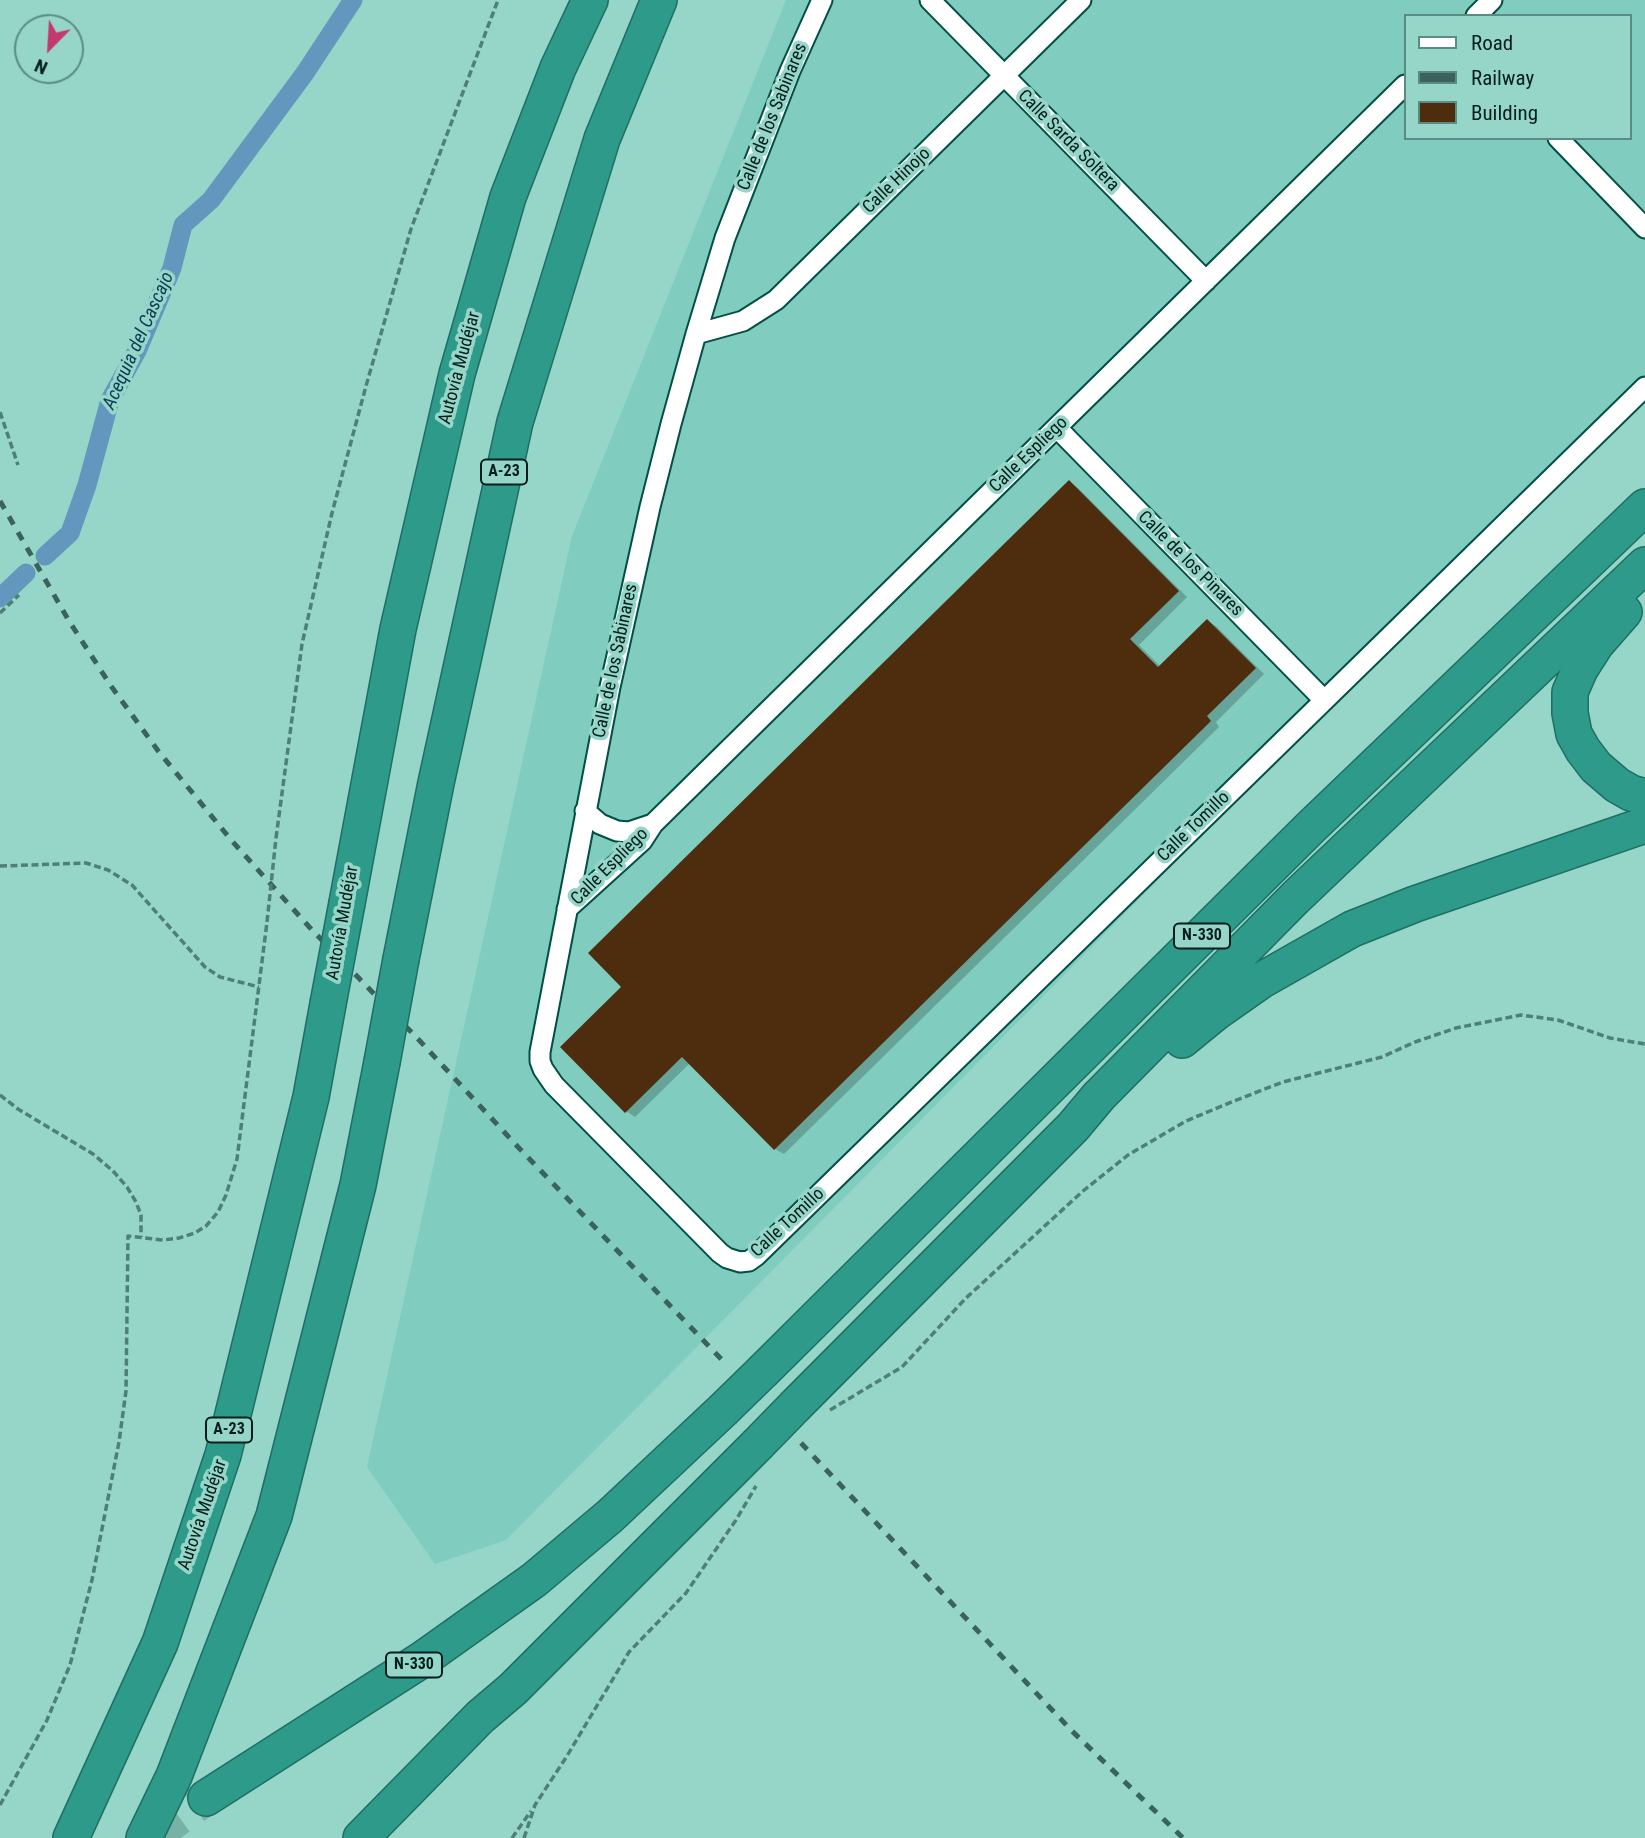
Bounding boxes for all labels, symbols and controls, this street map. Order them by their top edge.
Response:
north arrow [14,14,84,84]
legend [1404,14,1631,140]
text: Road [1471,31,1513,55]
street label: Calle de los Sabinares [734,40,812,194]
text: N [31,54,51,80]
text: Railway [1471,66,1534,90]
street label: Calle Sarda Soltera [1013,86,1123,196]
text: Building [1471,101,1538,125]
street label: Calle Hinojo [859,143,935,219]
water label: Acequia del Cascajo [98,269,180,413]
street label: Autovía Mudéjar [435,309,485,427]
street label: Calle Espliego [985,412,1073,498]
road number: A-23 [481,460,527,485]
street label: Calle de los Pinares [1133,507,1247,621]
street label: Calle de los Sabinares [589,582,643,740]
street label: Calle Tomillo [1153,787,1235,867]
street label: Calle Espliego [567,824,653,910]
street label: Autovía Mudéjar [322,864,364,982]
road number: N-330 [1174,924,1230,948]
street label: Calle Tomillo [747,1184,829,1262]
road number: A-23 [206,1418,252,1442]
street label: Autovía Mudéjar [174,1457,232,1573]
road number: N-330 [386,1652,442,1678]

